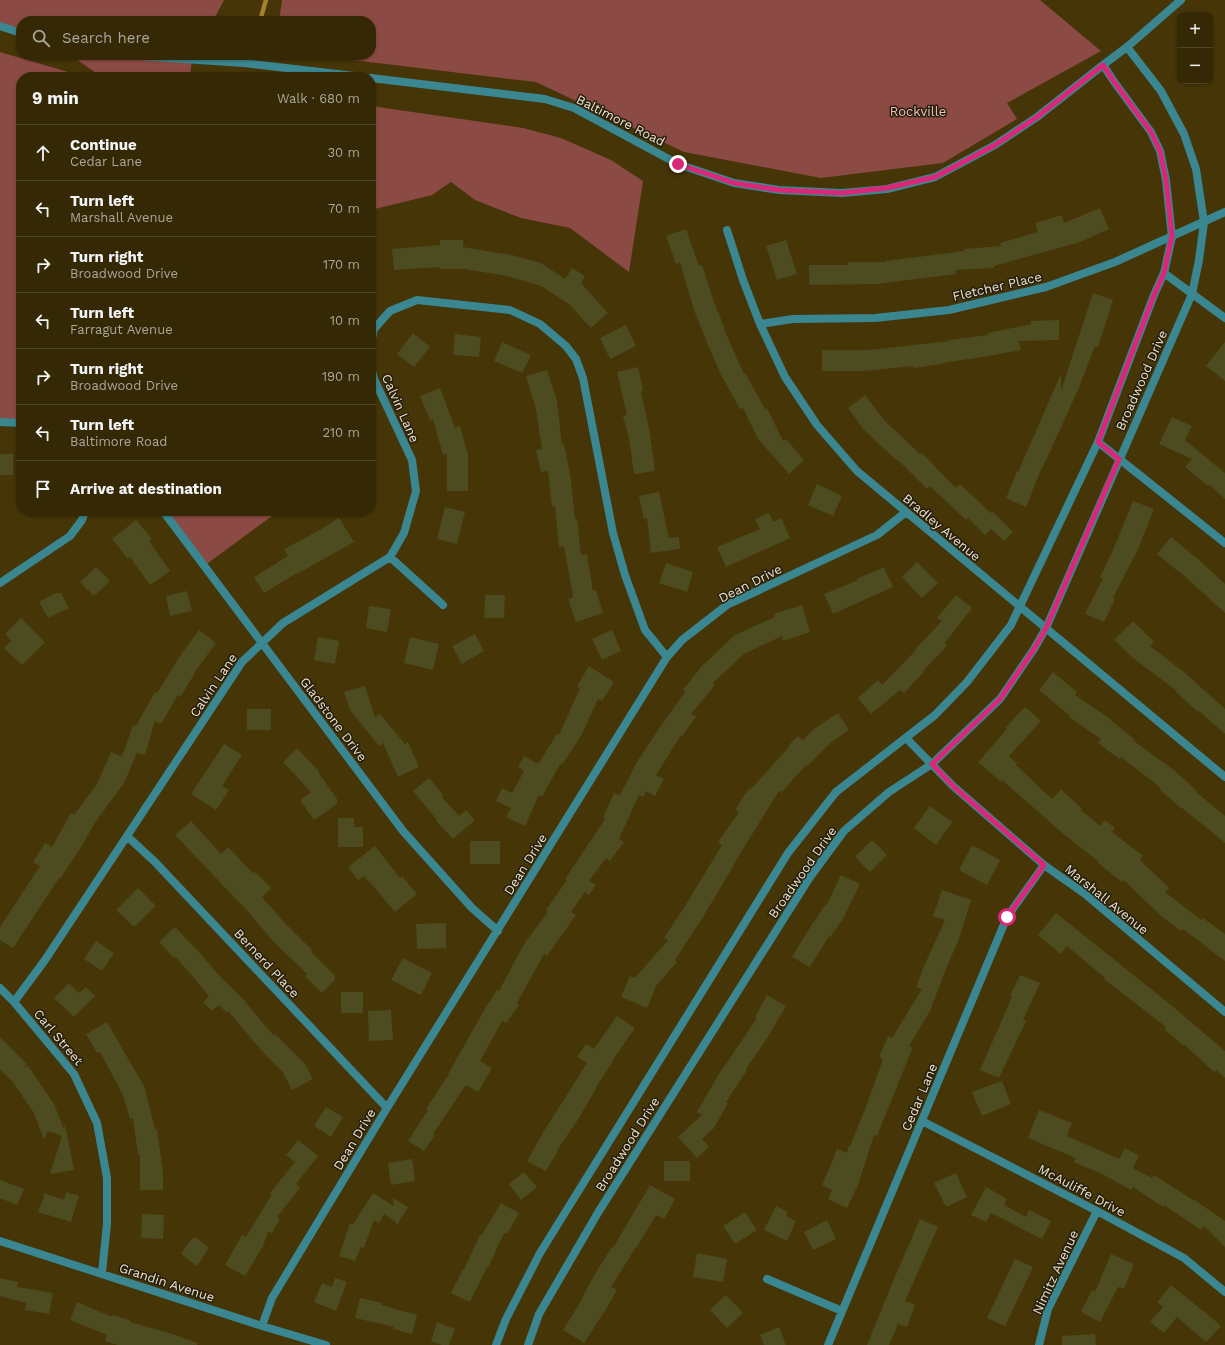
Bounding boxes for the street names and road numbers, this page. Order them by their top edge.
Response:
street label: Baltimore Road [574,92,668,149]
street label: Fletcher Place [951,269,1043,304]
street label: Broadwood Drive [1113,328,1170,433]
street label: Calvin Lane [379,372,422,445]
street label: Bradley Avenue [900,491,983,564]
street label: Dean Drive [716,561,784,606]
street label: Calvin Lane [187,651,240,720]
street label: Gladstone Drive [297,674,370,764]
street label: Broadwood Drive [765,824,840,921]
street label: Dean Drive [501,831,550,898]
street label: Marshall Avenue [1062,861,1151,938]
street label: Bernerd Place [231,926,302,1001]
street label: Carl Street [31,1006,87,1069]
street label: Cedar Lane [898,1061,940,1133]
street label: Broadwood Drive [592,1094,662,1194]
street label: Dean Drive [330,1106,379,1173]
street label: McAuliffe Drive [1036,1161,1128,1220]
street label: Nimitz Avenue [1029,1228,1082,1317]
street label: Grandin Avenue [117,1260,216,1305]

